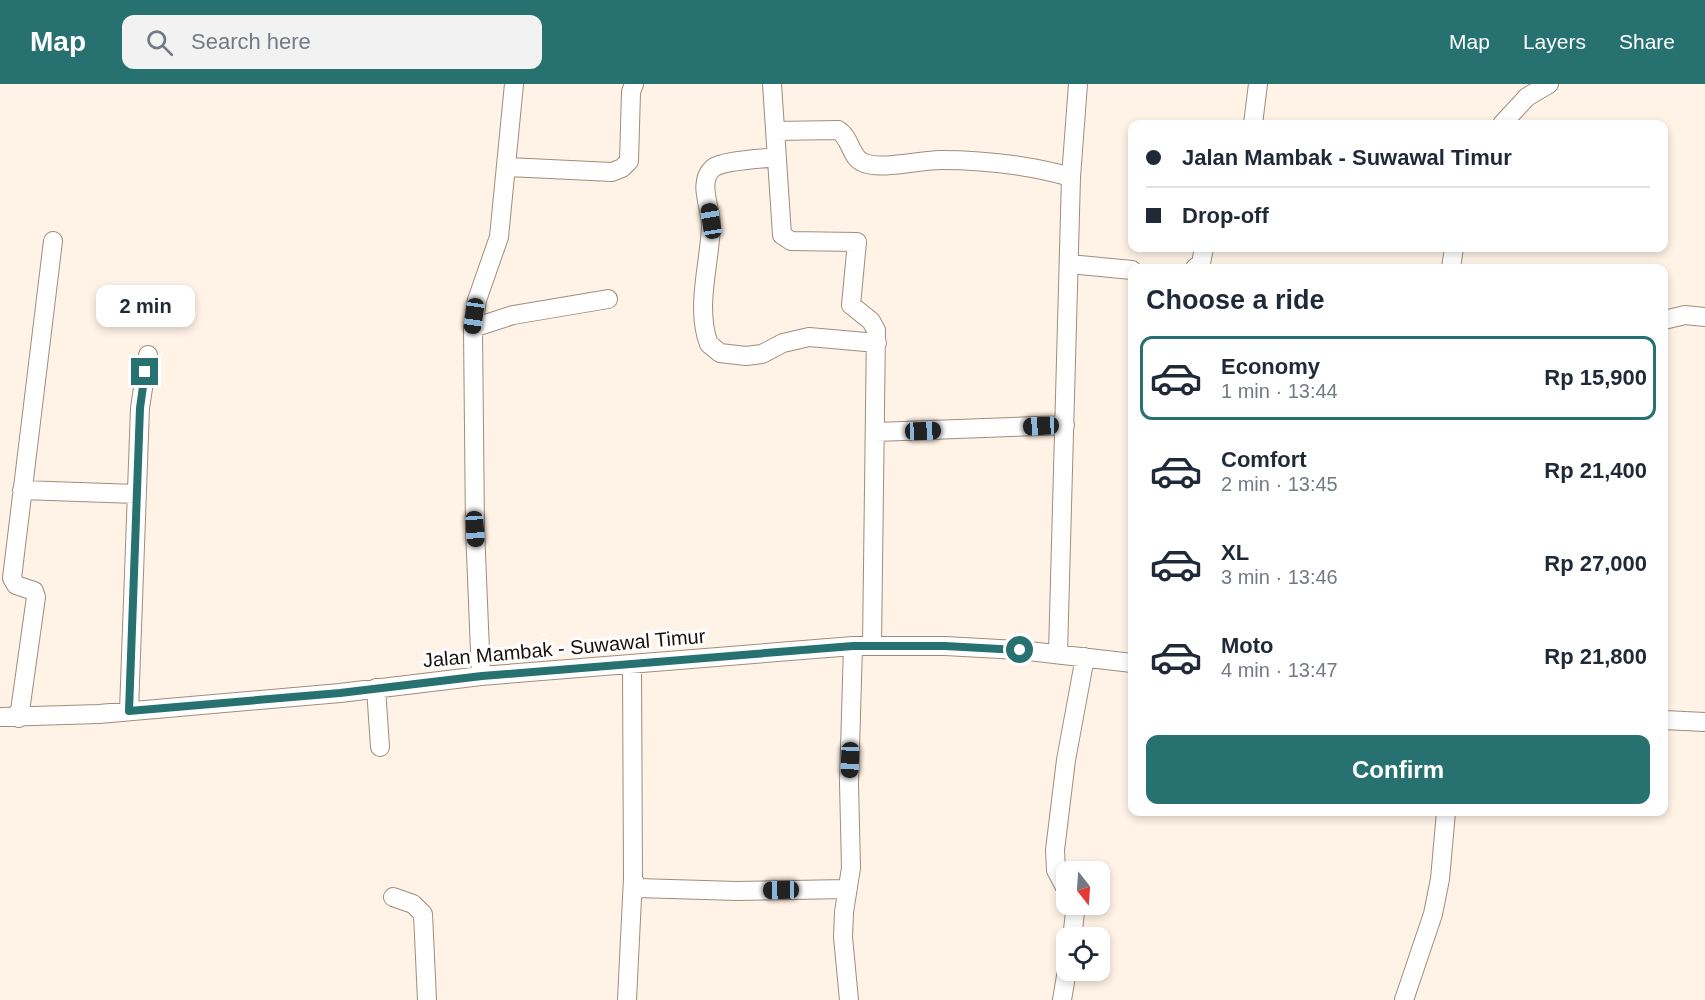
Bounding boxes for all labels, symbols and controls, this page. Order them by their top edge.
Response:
search box [122,15,542,69]
text: Map [30,26,86,57]
icon: search [143,26,176,59]
text: Search here [191,29,311,54]
text: Map [1449,30,1490,53]
text: Layers [1523,30,1586,53]
text: Share [1619,30,1675,53]
text: Jalan Mambak - Suwawal Timur [1182,145,1512,170]
car [699,202,723,240]
text: Drop-off [1182,203,1269,228]
callout: 2 min [96,285,195,327]
text: Choose a ride [1146,285,1325,315]
text: 2 min [119,295,172,317]
car [463,297,485,335]
icon: car [1149,351,1203,405]
text: Economy [1221,354,1320,379]
route end [131,358,158,385]
text: Rp 15,900 [1544,365,1647,390]
text: 1 min · 13:44 [1221,380,1338,402]
car [1023,416,1059,436]
car [905,421,941,441]
icon: car [1149,444,1203,498]
text: Comfort [1221,447,1307,472]
text: Rp 21,400 [1544,458,1647,483]
text: 2 min · 13:45 [1221,473,1338,495]
car [465,510,485,548]
icon: car [1149,537,1203,591]
text: XL [1221,540,1249,565]
text: Rp 27,000 [1544,551,1647,576]
text: 3 min · 13:46 [1221,566,1338,588]
street label: Jalan Mambak - Suwawal Timur [422,625,706,671]
icon: car [1149,630,1203,684]
text: Moto [1221,633,1274,658]
route start [1006,636,1033,663]
text: Rp 21,800 [1544,644,1647,669]
text: 4 min · 13:47 [1221,659,1338,681]
button: Confirm [1146,735,1650,804]
car [840,742,860,778]
north arrow [1056,861,1110,915]
map controls [1056,861,1110,981]
car [763,881,799,899]
button: locate [1056,927,1110,981]

